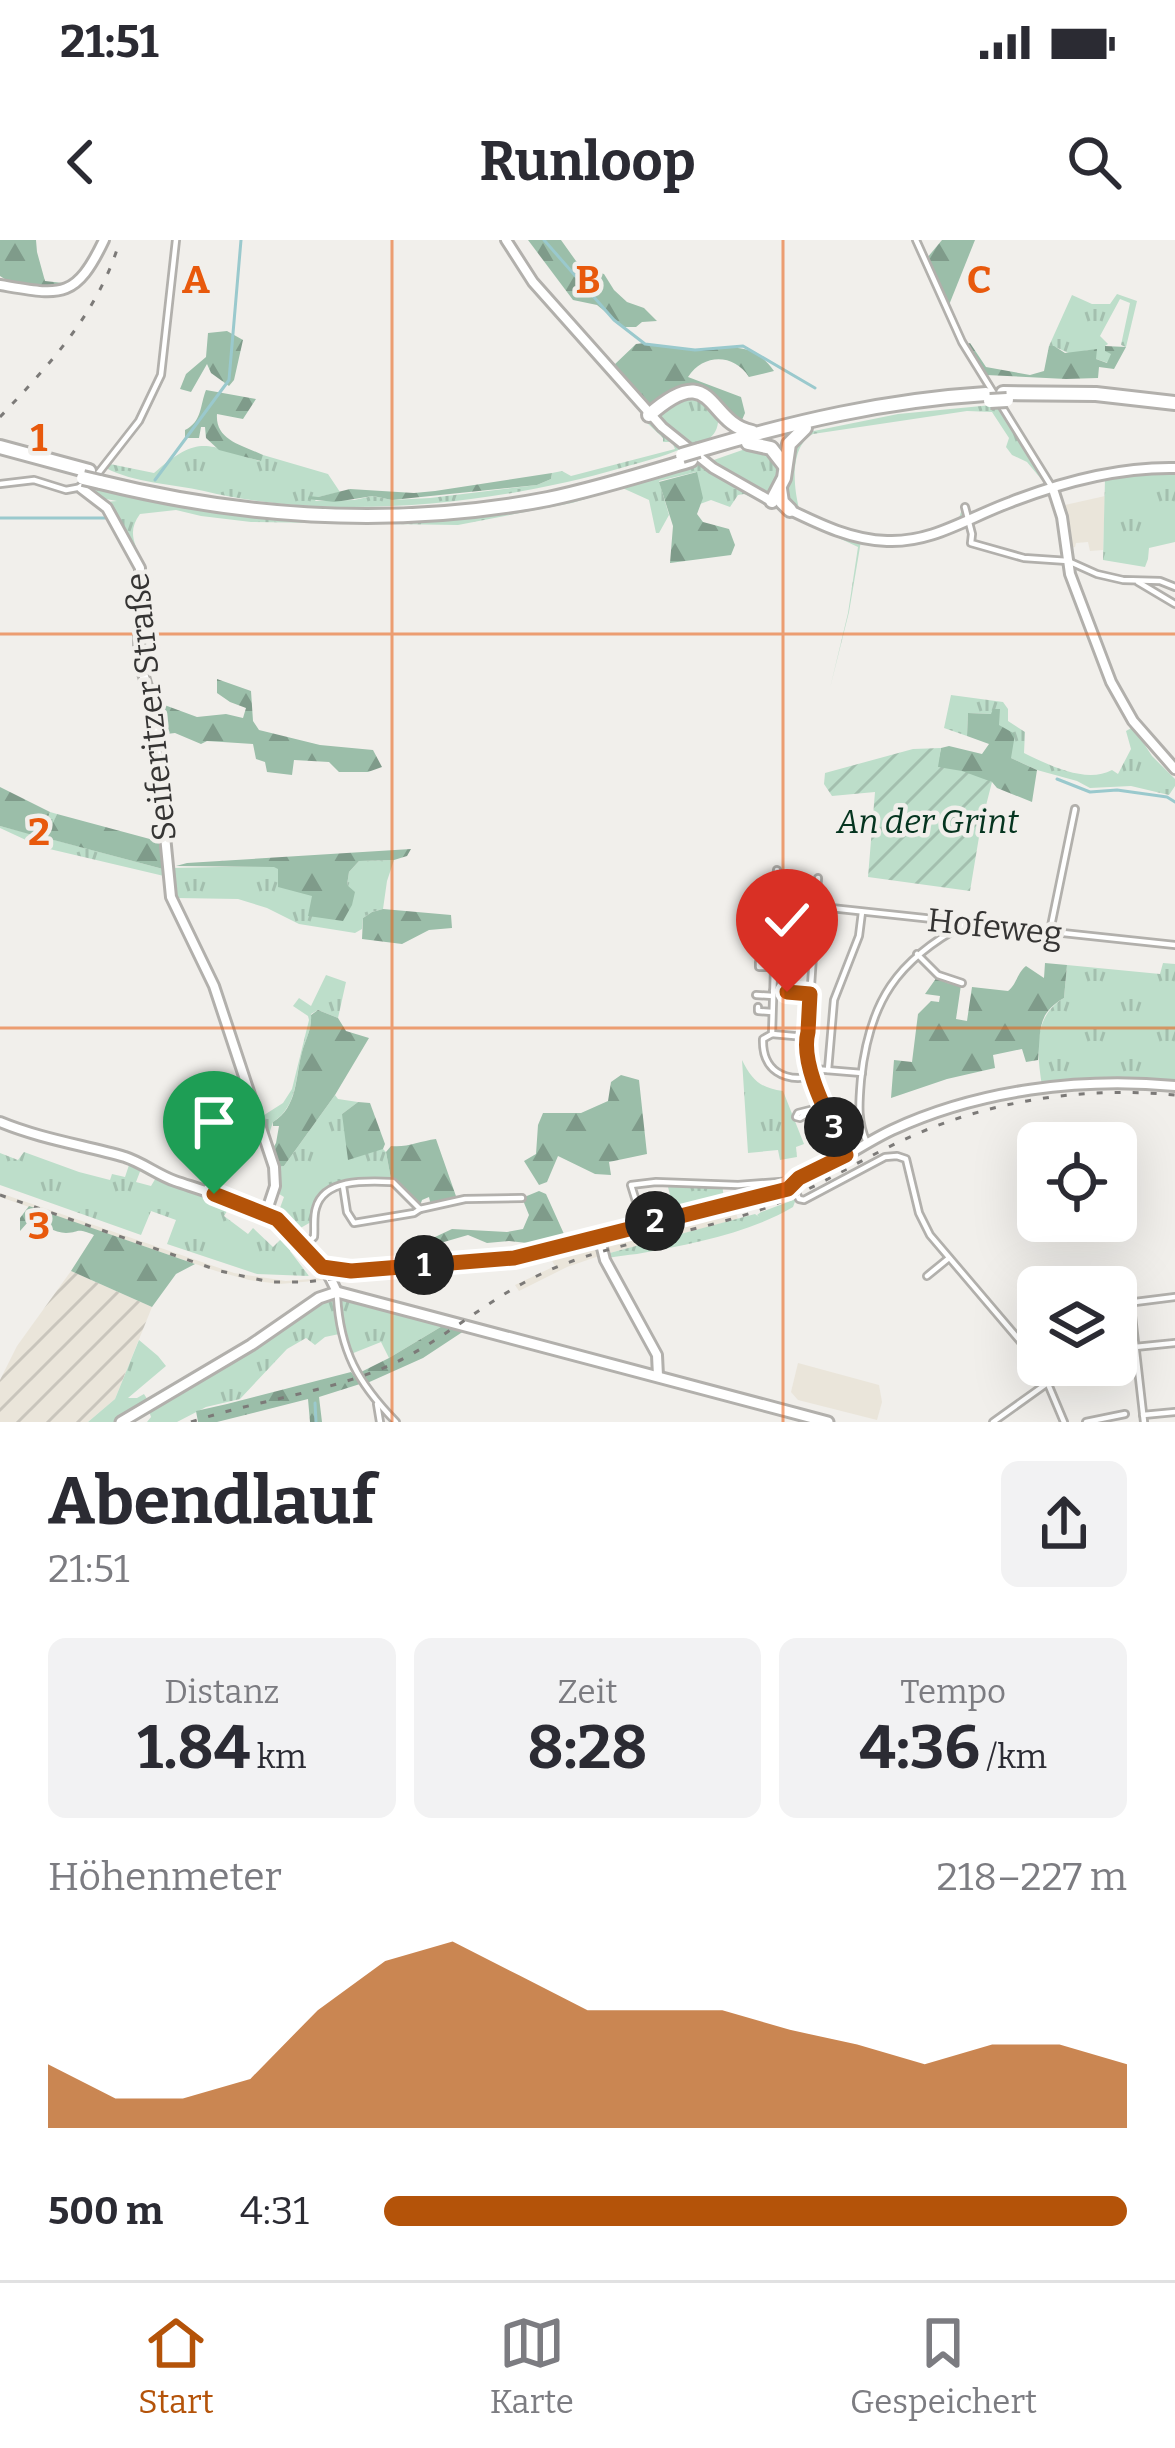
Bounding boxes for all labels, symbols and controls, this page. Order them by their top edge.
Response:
text: 21:51 [60,15,159,69]
icon: back [48,129,114,195]
icon: search [1061,129,1127,195]
text: Runloop [479,130,696,194]
text: A [182,257,210,303]
text: B [575,257,601,303]
text: C [967,257,991,303]
text: 1 [31,415,48,461]
street label: Seiferitzer Straße [117,571,185,843]
park label: An der Grint [835,802,1019,842]
text: 2 [28,809,50,855]
pin [736,869,838,992]
icon: check [754,887,820,953]
street label: Hofeweg [925,900,1064,954]
pin [163,1071,265,1194]
icon: arrive [181,1089,247,1155]
pin: 3 [804,1097,864,1157]
text: 3 [824,1107,844,1147]
map controls [1017,1122,1137,1386]
button: locate [1017,1122,1137,1242]
pin: 2 [625,1191,685,1251]
text: 2 [646,1201,664,1241]
text: 3 [28,1203,50,1249]
pin: 1 [394,1235,454,1295]
text: 1 [417,1245,431,1285]
button: layers [1017,1266,1137,1386]
text: Abendlauf [48,1461,376,1540]
button: share [1001,1461,1127,1587]
text: 21:51 [48,1546,129,1592]
text: Distanz [164,1672,279,1712]
text: Zeit [558,1672,617,1712]
text: Tempo [900,1672,1006,1712]
text: 1.84 [137,1712,250,1784]
text: 8:28 [527,1712,647,1784]
text: 4:36 [859,1712,980,1784]
text: km [250,1737,306,1777]
text: /km [980,1737,1047,1777]
text: Höhenmeter [48,1854,282,1900]
text: 218–227 m [936,1854,1127,1900]
text: 500 m [48,2188,163,2234]
text: 4:31 [240,2188,309,2234]
tab: Start [138,2310,214,2422]
tab: Karte [490,2310,574,2422]
tab: Gespeichert [850,2310,1037,2422]

